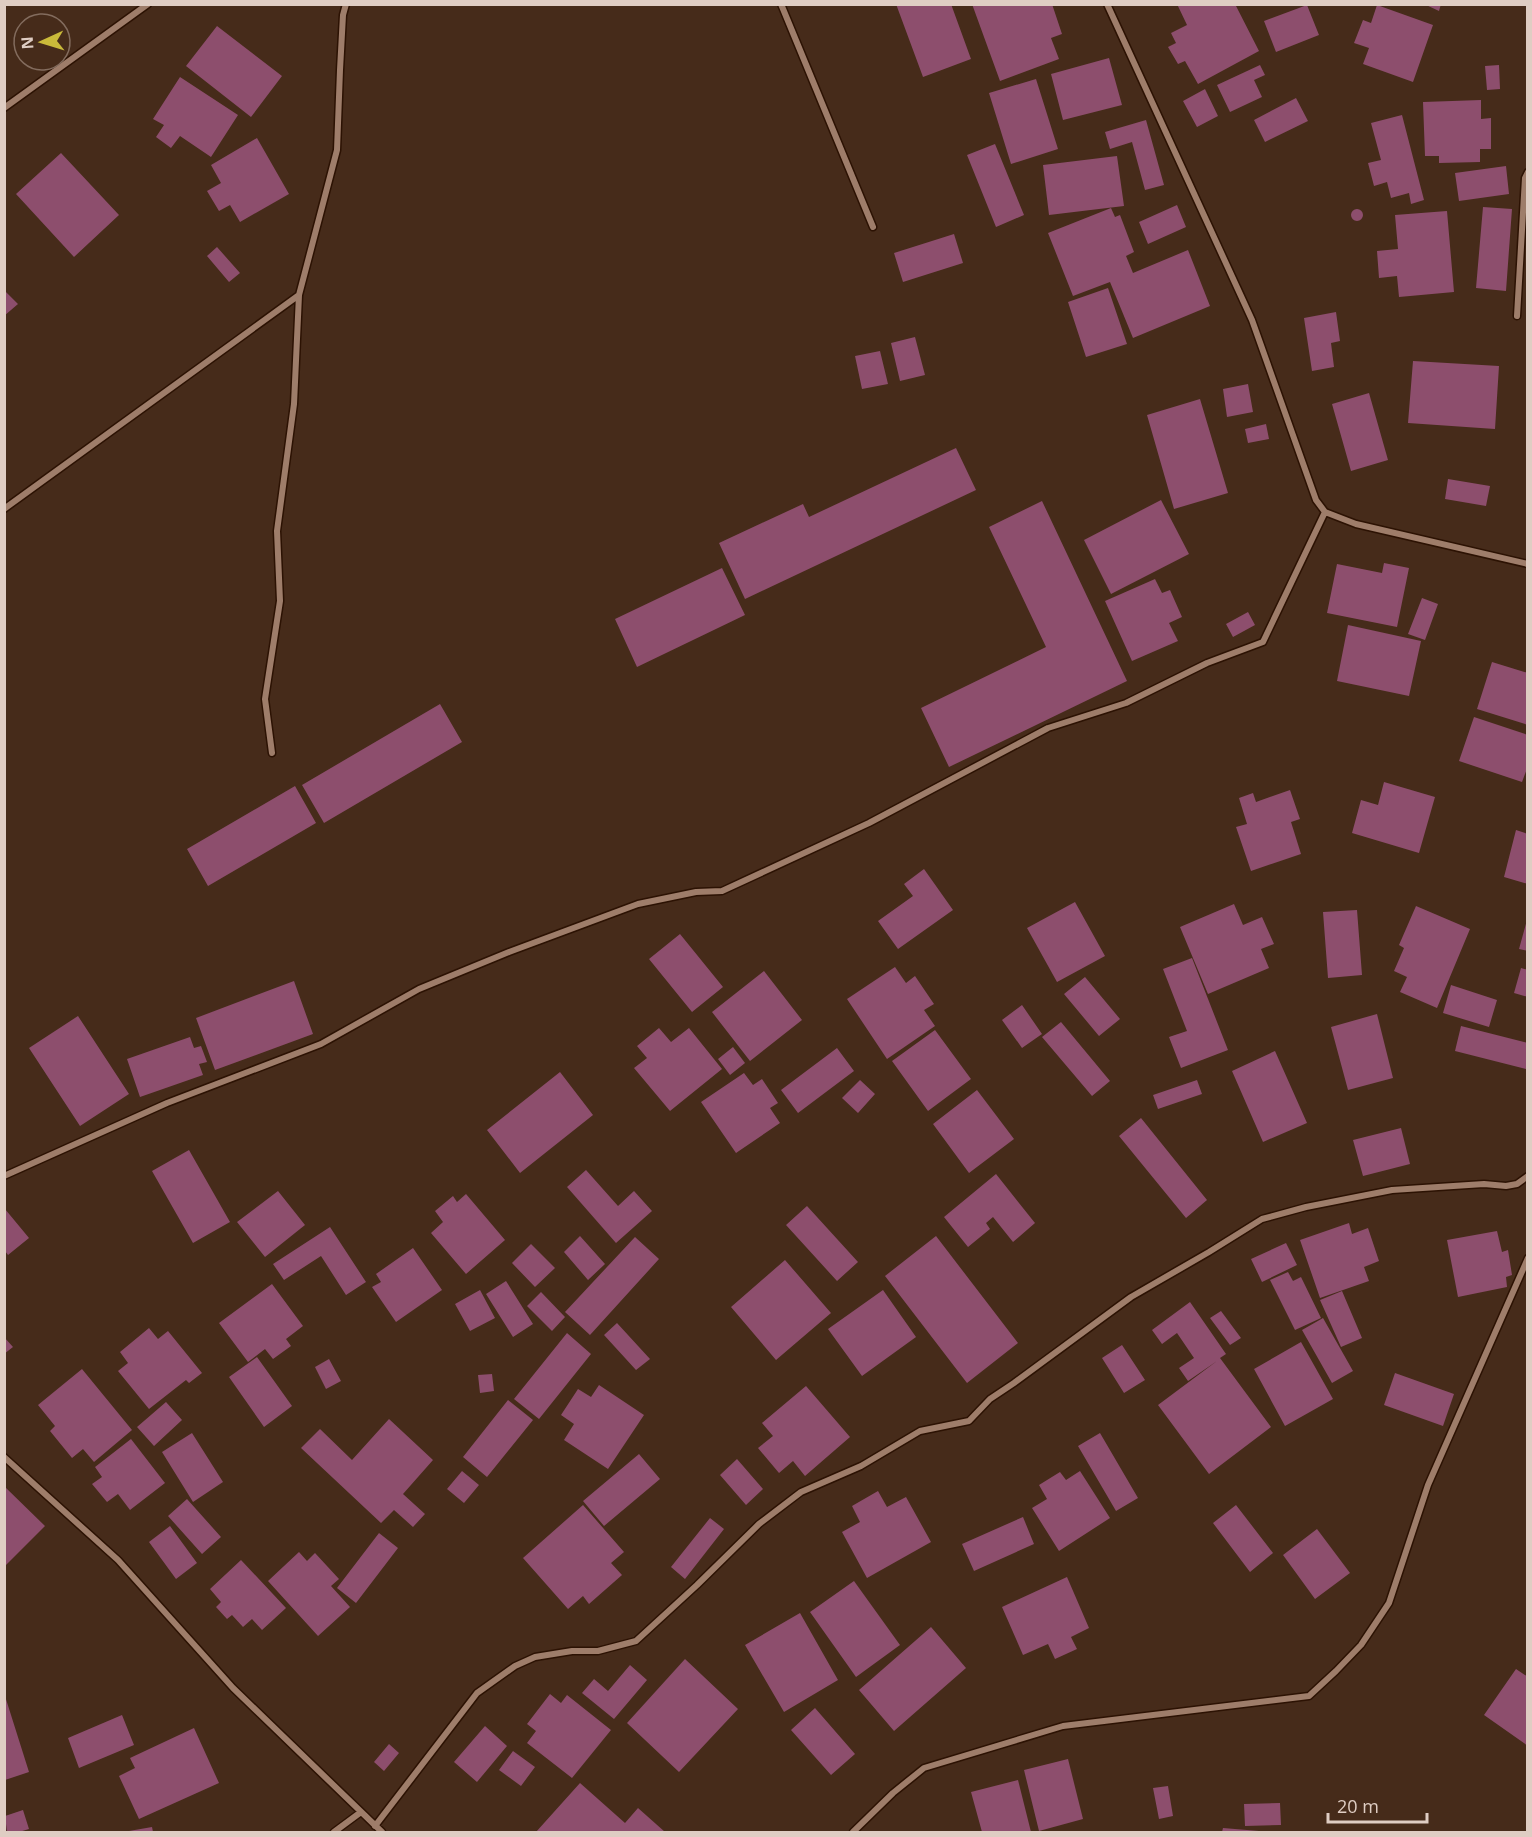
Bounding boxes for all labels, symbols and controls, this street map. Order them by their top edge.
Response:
north arrow [12,12,72,72]
text: N [16,36,38,50]
scale bar [1328,1786,1427,1824]
text: 20 m [1337,1794,1379,1818]

